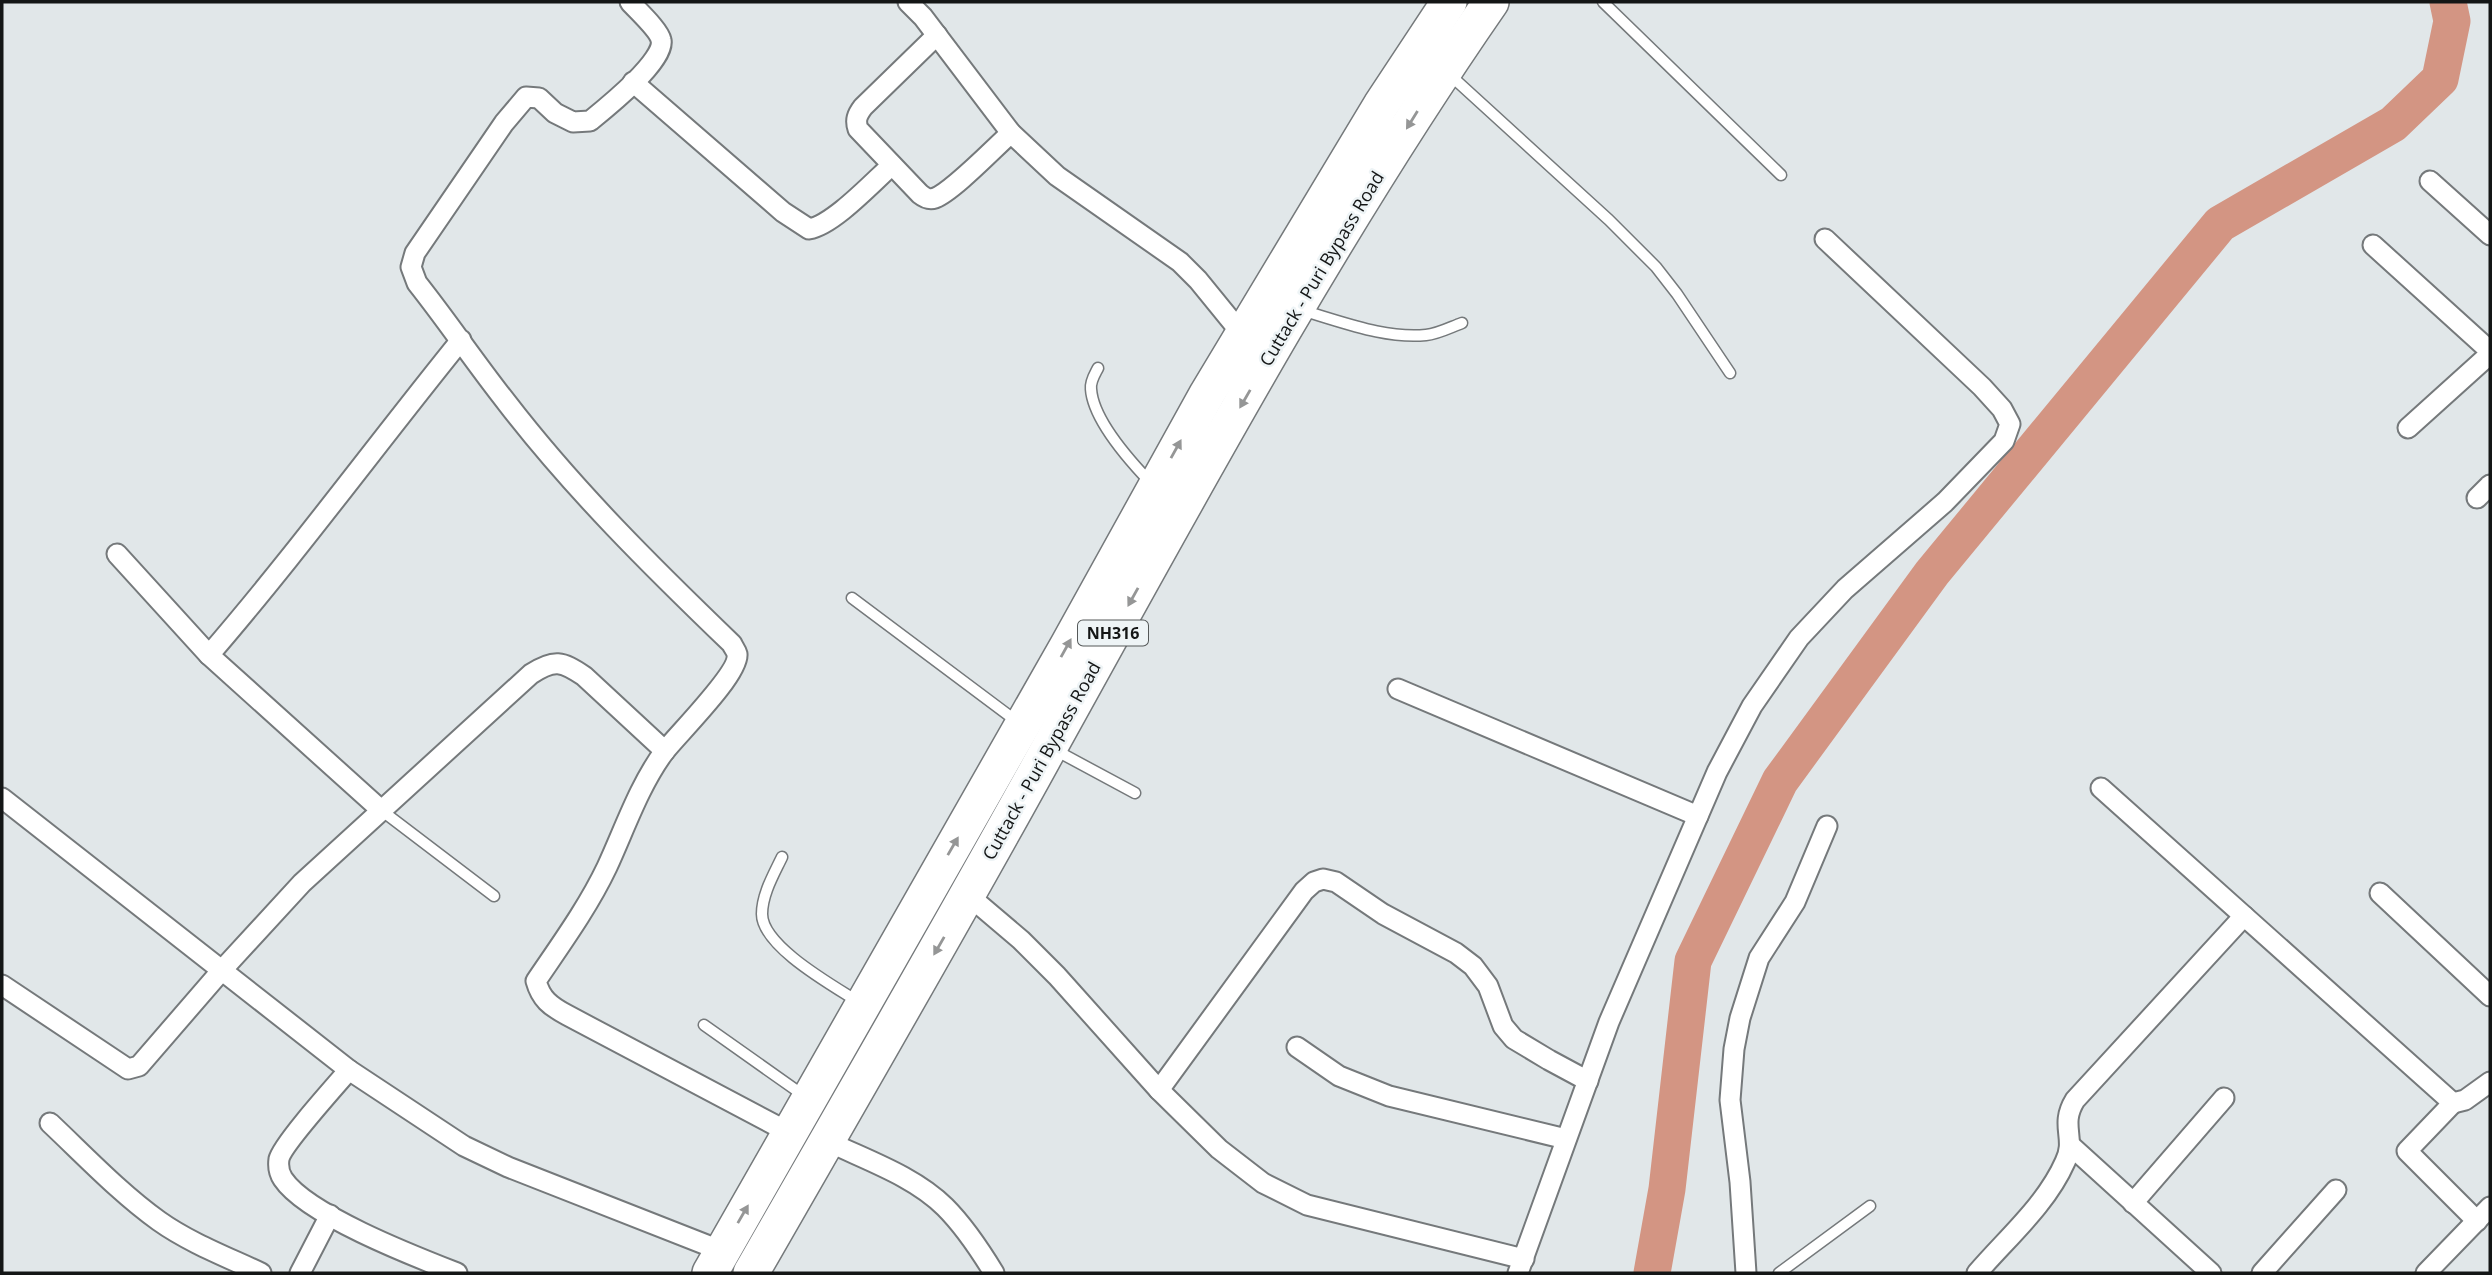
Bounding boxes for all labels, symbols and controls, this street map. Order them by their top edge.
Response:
one-way arrow [1406,110,1419,130]
street label: Cuttack - Puri Bypass Road [1253,167,1389,370]
one-way arrow [1239,389,1251,409]
one-way arrow [1170,440,1182,459]
one-way arrow [1127,587,1139,607]
road number: NH316 [1078,620,1148,646]
one-way arrow [1060,639,1072,658]
street label: Cuttack - Puri Bypass Road [976,657,1106,864]
one-way arrow [947,836,959,856]
one-way arrow [933,936,945,955]
one-way arrow [737,1204,749,1224]

